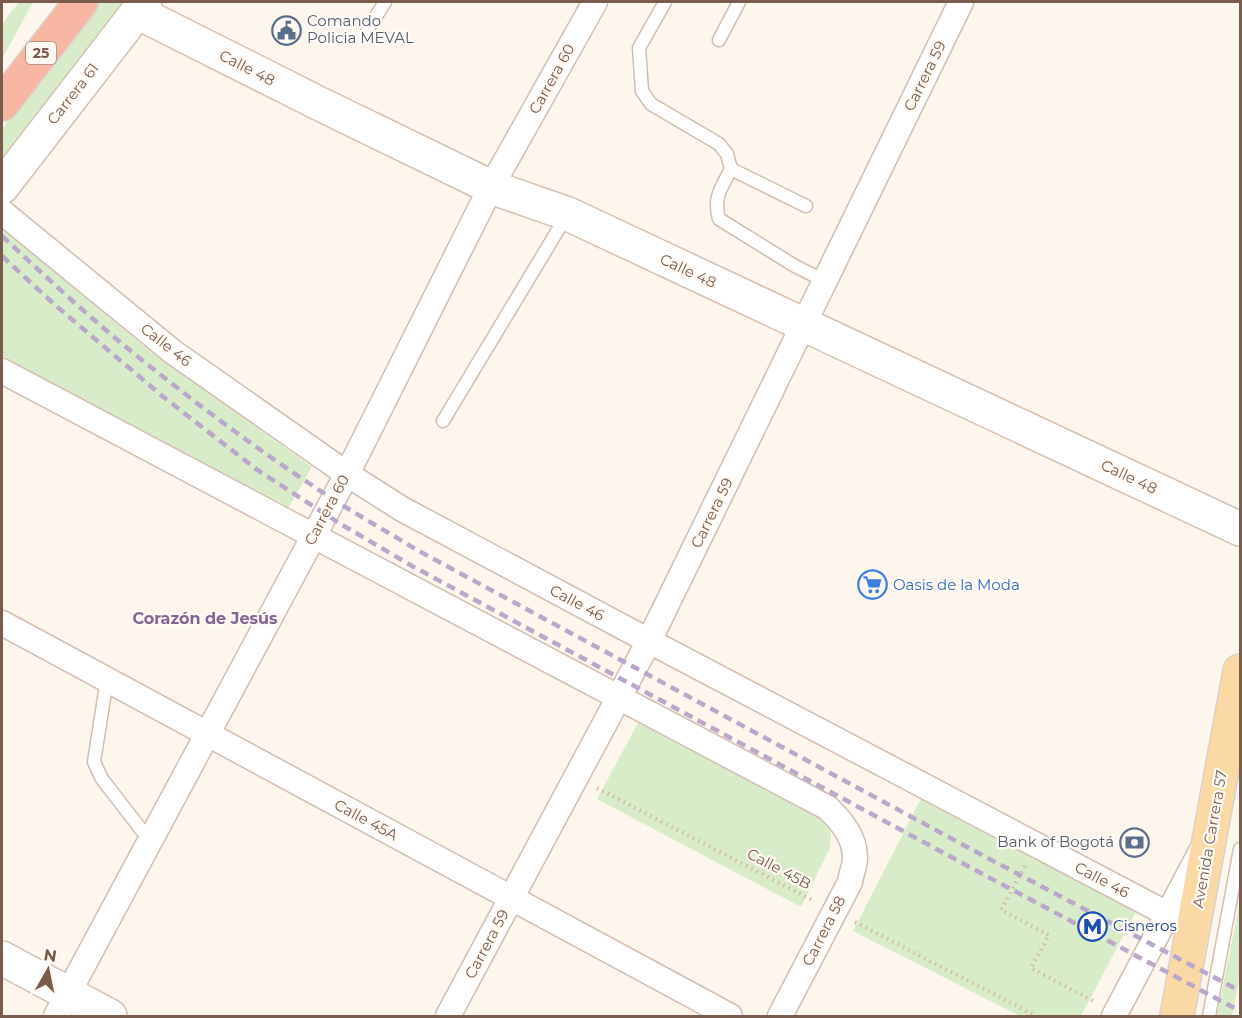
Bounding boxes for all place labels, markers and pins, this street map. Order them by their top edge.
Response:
place label: Comando Policia MEVAL [307,11,414,47]
public building icon: Comando Policia MEVAL [270,14,302,46]
supermarket icon: Oasis de la Moda [856,569,888,601]
place label: Oasis de la Moda [893,575,1020,594]
bank icon: Bank of Bogotá [1119,826,1151,858]
place label: Bank of Bogotá [997,832,1114,851]
metro station icon: Cisneros [1076,910,1108,942]
place label: Cisneros [1113,916,1177,935]

